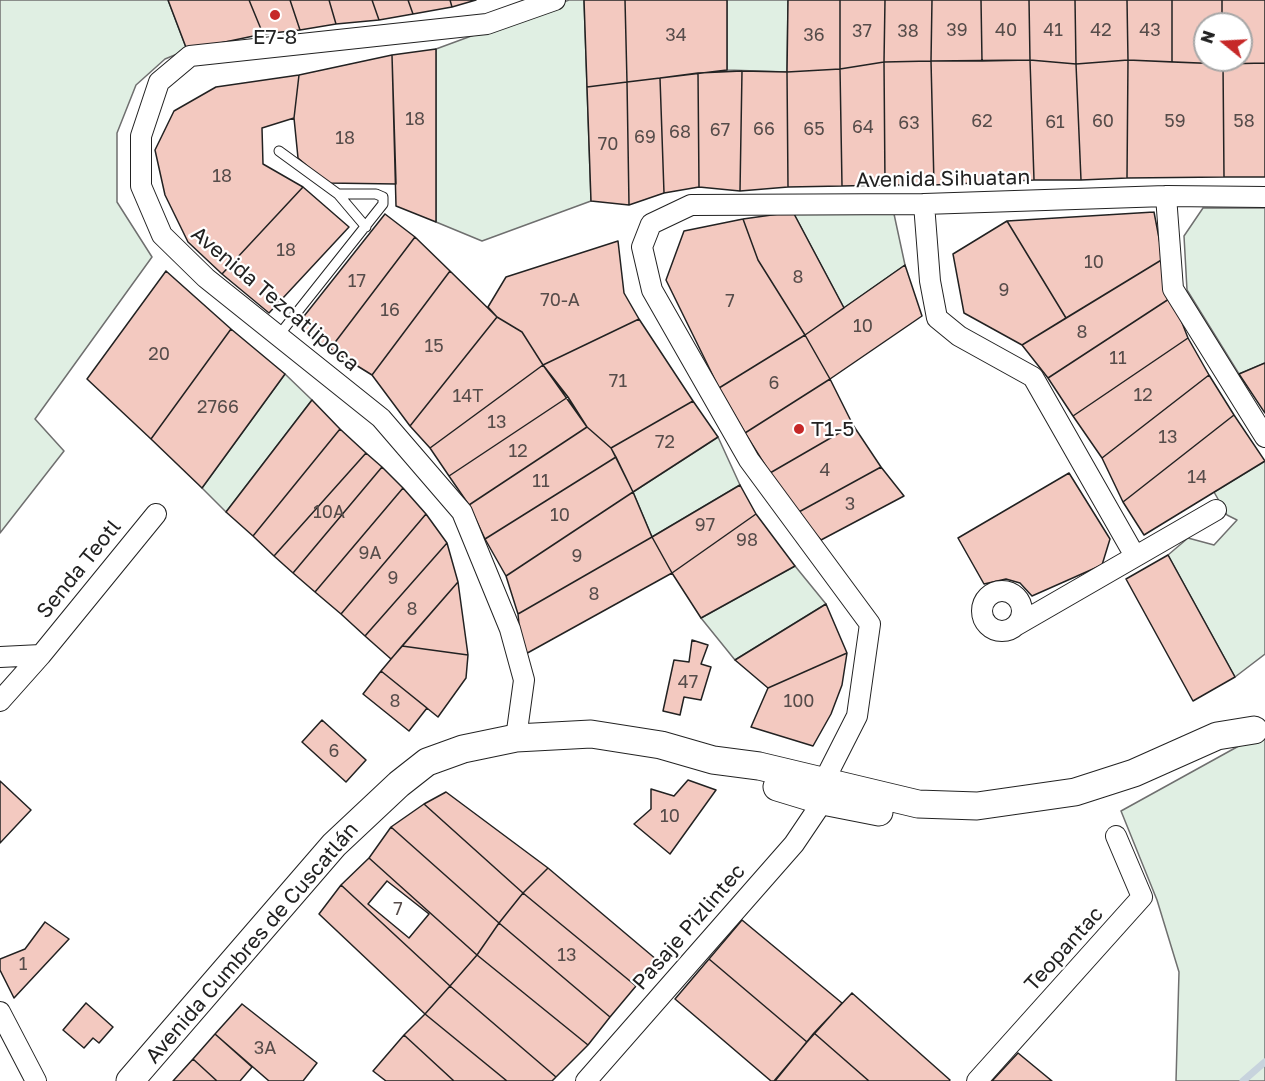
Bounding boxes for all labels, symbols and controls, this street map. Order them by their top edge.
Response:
marker: E7-8 [268,8,282,22]
north arrow [1193,12,1253,72]
house number: 39 [946,19,968,41]
house number: 40 [995,19,1017,41]
house number: 41 [1043,19,1063,41]
house number: 42 [1090,19,1112,41]
house number: 43 [1139,19,1161,41]
house number: 37 [852,20,872,42]
house number: 38 [897,20,919,42]
place label: E7-8 [253,24,297,50]
house number: 34 [665,24,687,46]
house number: 36 [803,24,825,46]
text: N [1196,28,1219,46]
house number: 18 [405,108,425,130]
house number: 62 [971,110,993,132]
house number: 60 [1092,110,1114,132]
house number: 59 [1164,110,1186,132]
house number: 58 [1233,110,1255,132]
house number: 61 [1045,111,1065,133]
house number: 63 [898,112,920,134]
house number: 64 [852,116,874,138]
house number: 66 [753,118,775,140]
house number: 65 [803,118,825,140]
house number: 67 [710,119,730,141]
house number: 68 [669,121,691,143]
house number: 69 [634,126,656,148]
house number: 18 [335,127,355,149]
house number: 70 [598,133,618,155]
house number: 18 [212,165,232,187]
street label: Avenida Sihuatan [856,165,1030,193]
street label: Avenida Tezcatlipoca [186,221,364,377]
house number: 18 [276,239,296,261]
house number: 10 [1084,251,1104,273]
house number: 8 [793,266,803,288]
house number: 17 [348,270,366,292]
house number: 9 [999,279,1009,301]
house number: 70-A [540,289,580,311]
house number: 7 [725,290,735,312]
house number: 16 [380,299,400,321]
house number: 10 [853,315,873,337]
house number: 8 [1077,321,1087,343]
house number: 15 [424,335,444,357]
house number: 20 [148,343,170,365]
house number: 11 [1109,347,1127,369]
house number: 71 [609,370,627,392]
house number: 6 [769,372,779,394]
house number: 12 [1133,384,1153,406]
house number: 14T [453,385,483,407]
house number: 2766 [197,396,239,418]
house number: 13 [487,411,507,433]
place label: T1-5 [811,416,854,442]
marker: T1-5 [792,422,806,436]
house number: 13 [1158,426,1178,448]
house number: 72 [655,431,675,453]
house number: 12 [508,440,528,462]
house number: 4 [820,459,830,481]
house number: 14 [1187,466,1207,488]
house number: 11 [532,470,550,492]
house number: 3 [845,493,855,515]
house number: 10A [313,501,345,523]
house number: 10 [550,504,570,526]
house number: 97 [695,514,715,536]
street label: Senda Teotl [32,515,126,623]
house number: 98 [736,529,758,551]
house number: 9A [359,542,381,564]
house number: 9 [572,545,582,567]
house number: 9 [388,567,398,589]
house number: 8 [589,583,599,605]
house number: 8 [407,598,417,620]
house number: 47 [678,671,698,693]
house number: 8 [390,690,400,712]
house number: 100 [783,690,815,712]
house number: 6 [329,740,339,762]
house number: 10 [660,805,680,827]
street label: Avenida Cumbres de Cuscatlán [140,817,364,1069]
street label: Pasaje Pizlintec [627,859,751,995]
house number: 7 [393,898,403,920]
street label: Teopantac [1019,902,1109,996]
house number: 13 [557,944,577,966]
house number: 1 [19,953,27,975]
house number: 3A [254,1037,276,1059]

